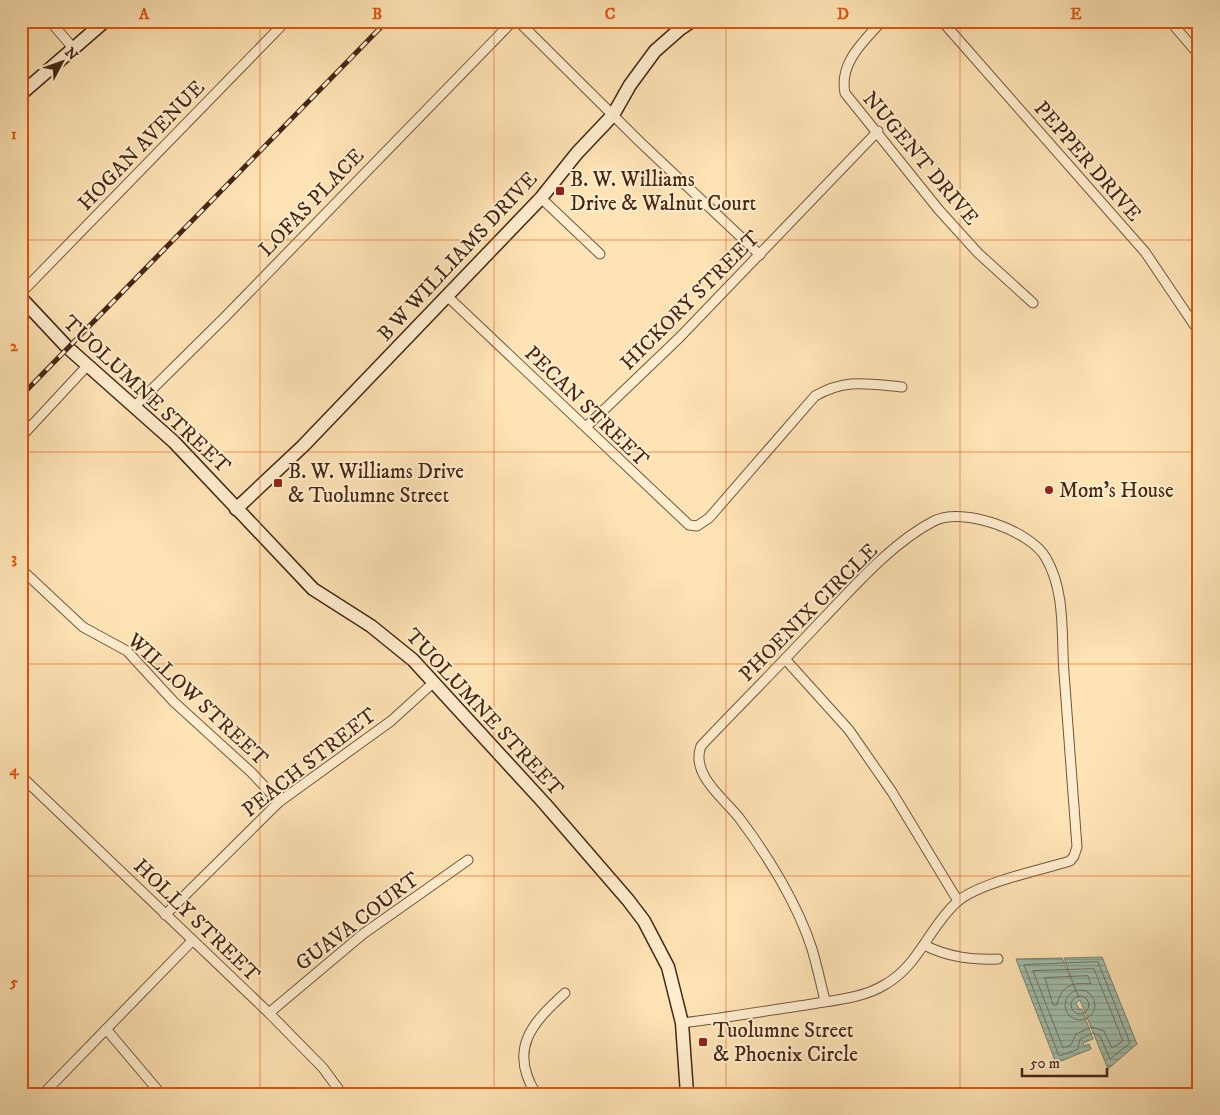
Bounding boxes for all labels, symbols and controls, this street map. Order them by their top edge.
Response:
text: A [138,4,150,24]
text: B [372,4,382,24]
text: C [605,4,615,24]
text: D [837,4,849,24]
text: E [1070,4,1082,24]
north arrow [38,38,88,88]
text: N [60,44,82,65]
street label: HOGAN AVENUE [73,75,211,216]
street label: NUGENT DRIVE [857,86,984,231]
street label: PEPPER DRIVE [1028,96,1147,227]
text: 1 [11,124,17,144]
street label: LOFAS PLACE [253,143,370,262]
street label: B W WILLIAMS DRIVE [372,166,543,347]
place label: B. W. Williams Drive & Walnut Court [570,167,757,217]
marker: B. W. Williams Drive & Walnut Court [554,185,566,197]
street label: HICKORY STREET [615,225,766,376]
street label: TUOLUMNE STREET [57,310,236,479]
text: 2 [10,336,19,356]
street label: PECAN STREET [519,341,654,473]
place label: B. W. Williams Drive & Tuolumne Street [288,459,464,509]
marker: B. W. Williams Drive & Tuolumne Street [272,477,284,489]
place label: Mom’s House [1059,478,1174,504]
marker: Mom’s House [1043,484,1055,496]
street label: PHOENIX CIRCLE [734,538,883,687]
text: 3 [11,548,17,568]
street label: TUOLUMNE STREET [400,623,569,802]
street label: WILLOW STREET [121,627,273,772]
street label: PEACH STREET [237,702,382,823]
text: 4 [8,760,19,780]
street label: HOLLY STREET [128,854,265,988]
street label: GUAVA COURT [291,867,425,977]
text: 5 [9,972,18,992]
place label: Tuolumne Street & Phoenix Circle [713,1018,858,1068]
marker: Tuolumne Street & Phoenix Circle [697,1036,709,1048]
scale bar [1022,1045,1108,1077]
text: 50 m [1030,1054,1060,1073]

